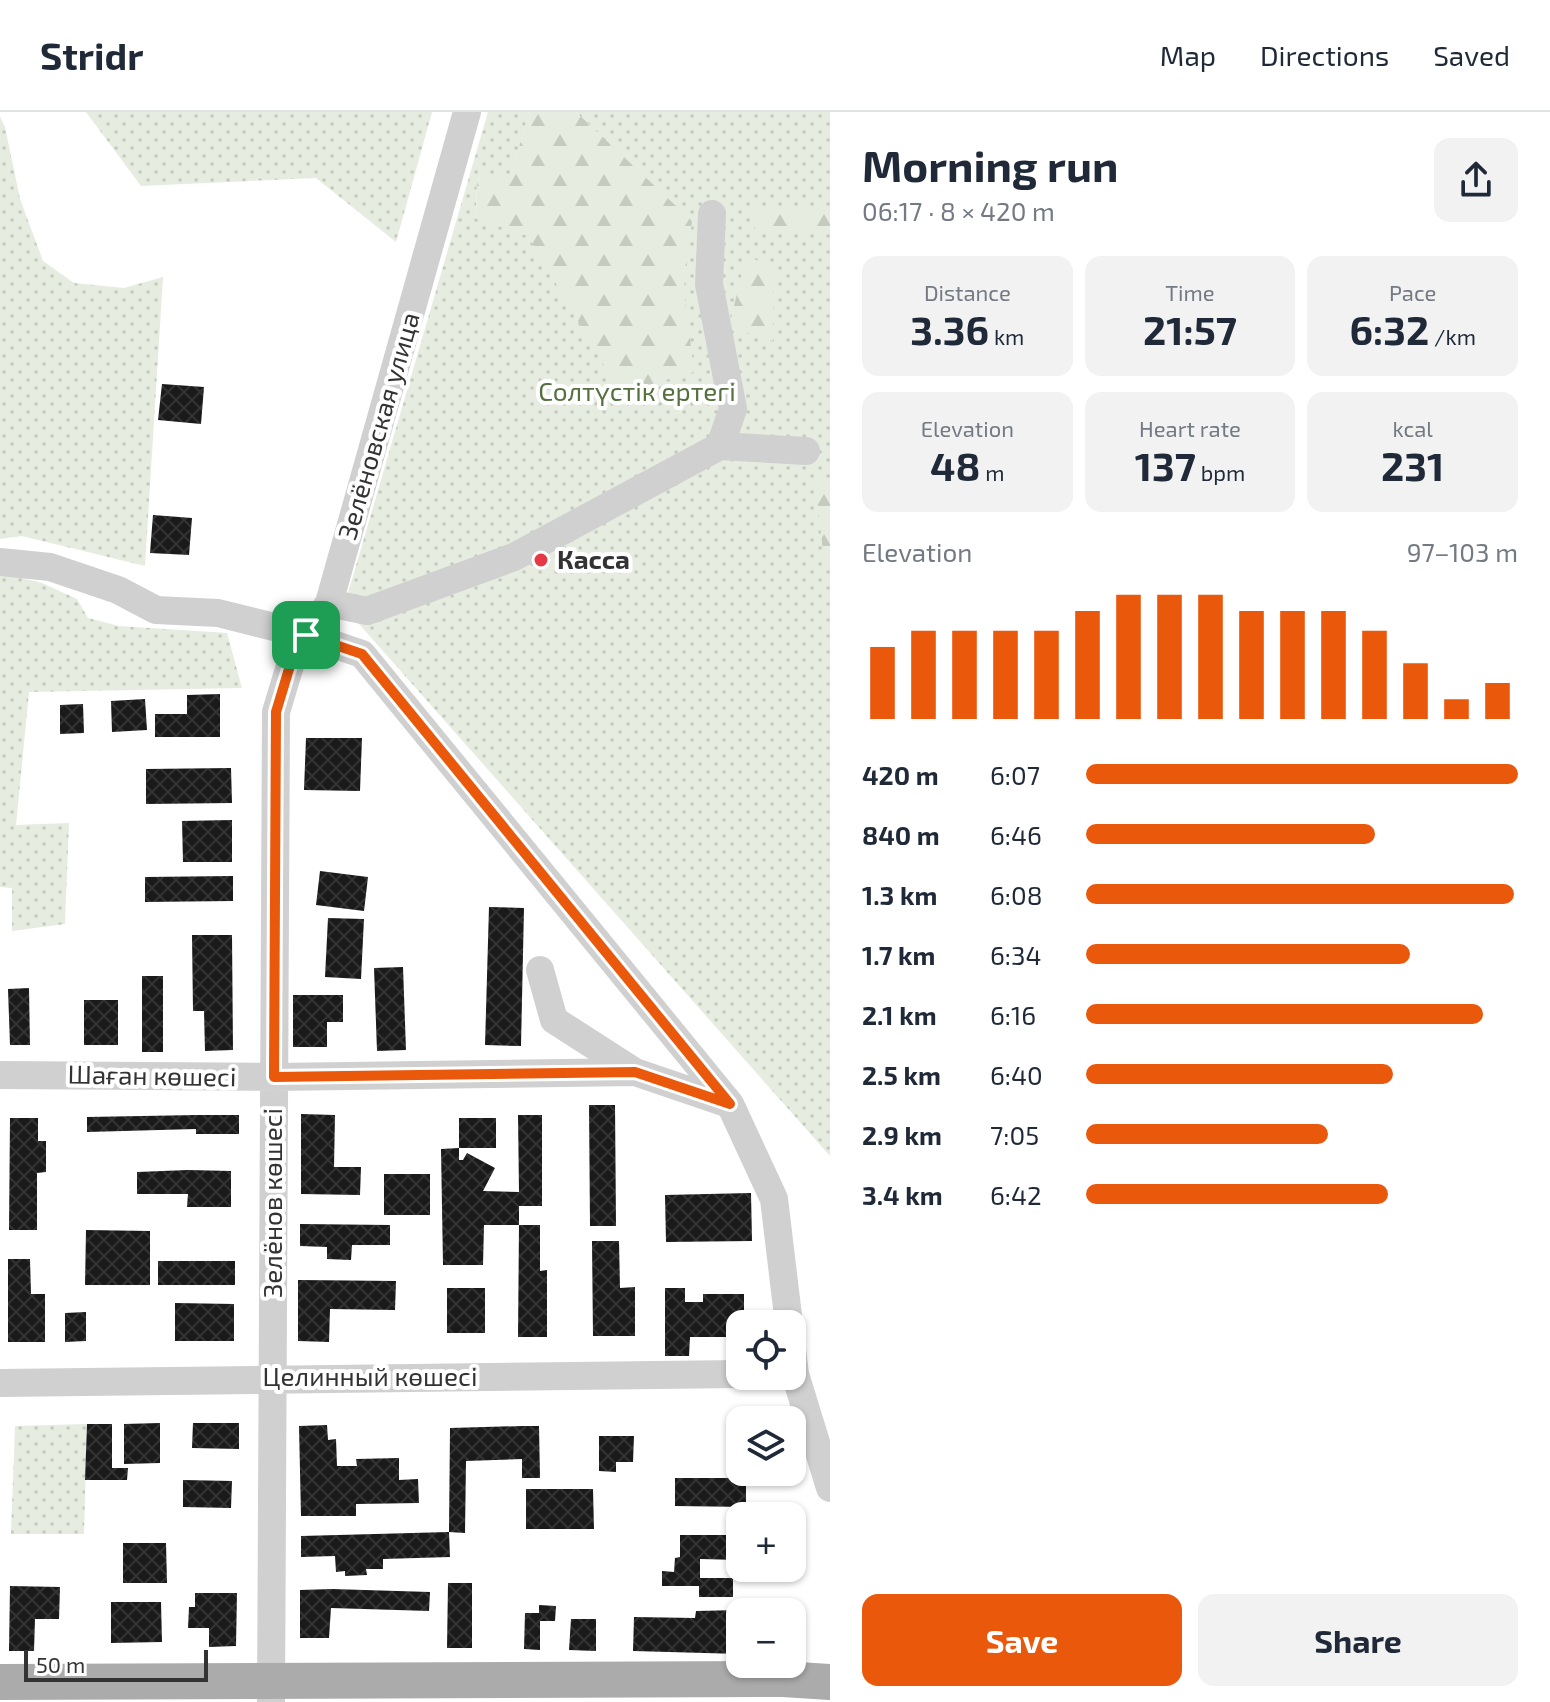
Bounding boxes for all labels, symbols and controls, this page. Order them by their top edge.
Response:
text: Stridr [40,32,143,78]
text: Map [1160,38,1216,72]
text: Directions [1260,38,1389,72]
text: Saved [1433,38,1510,72]
text: Morning run [862,138,1118,191]
button: share [1434,138,1518,222]
text: 06:17 · 8 × 420 m [862,195,1055,226]
text: Distance [924,279,1011,305]
text: Time [1165,279,1215,305]
text: Pace [1389,279,1436,305]
text: 3.36 [910,305,989,353]
text: 21:57 [1143,305,1237,353]
text: 6:32 [1349,305,1429,353]
street label: Зелёновская улица [330,308,426,543]
text: km [989,323,1024,349]
text: /km [1429,323,1476,349]
park label: Солтүстік ертегі [538,375,736,406]
text: Elevation [921,415,1014,441]
text: Heart rate [1139,415,1241,441]
text: kcal [1393,415,1433,441]
text: 48 [930,441,980,489]
text: 137 [1135,441,1196,489]
text: 231 [1381,441,1444,489]
text: m [980,459,1005,485]
text: bpm [1196,459,1245,485]
text: Elevation [862,536,972,567]
text: 97–103 m [1407,536,1518,567]
place label: Касса [557,543,630,574]
marker: Касса [532,551,550,569]
pin [272,601,340,669]
icon: arrive [284,613,328,657]
text: 420 m [862,759,939,790]
text: 6:07 [990,759,1040,790]
text: 840 m [862,819,940,850]
text: 6:46 [990,819,1042,850]
text: 1.3 km [862,879,937,910]
text: 6:08 [990,879,1042,910]
text: 1.7 km [862,939,936,970]
text: 6:34 [990,939,1041,970]
text: 2.1 km [862,999,937,1030]
text: 6:16 [990,999,1036,1030]
street label: Шаған көшесі [67,1058,237,1091]
text: 2.5 km [862,1059,941,1090]
text: 6:40 [990,1059,1043,1090]
street label: Зелёнов көшесі [256,1108,287,1298]
text: 2.9 km [862,1119,942,1150]
text: 7:05 [990,1119,1039,1150]
text: 3.4 km [862,1179,943,1210]
text: 6:42 [990,1179,1042,1210]
map controls [726,1310,806,1678]
button: locate [726,1310,806,1390]
street label: Целинный көшесі [263,1360,477,1391]
button: layers [726,1406,806,1486]
button: + [726,1502,806,1582]
button: Save [862,1594,1182,1686]
button: Share [1198,1594,1518,1686]
button: − [726,1598,806,1678]
scale bar [24,1646,208,1682]
text: 50 m [36,1651,85,1677]

